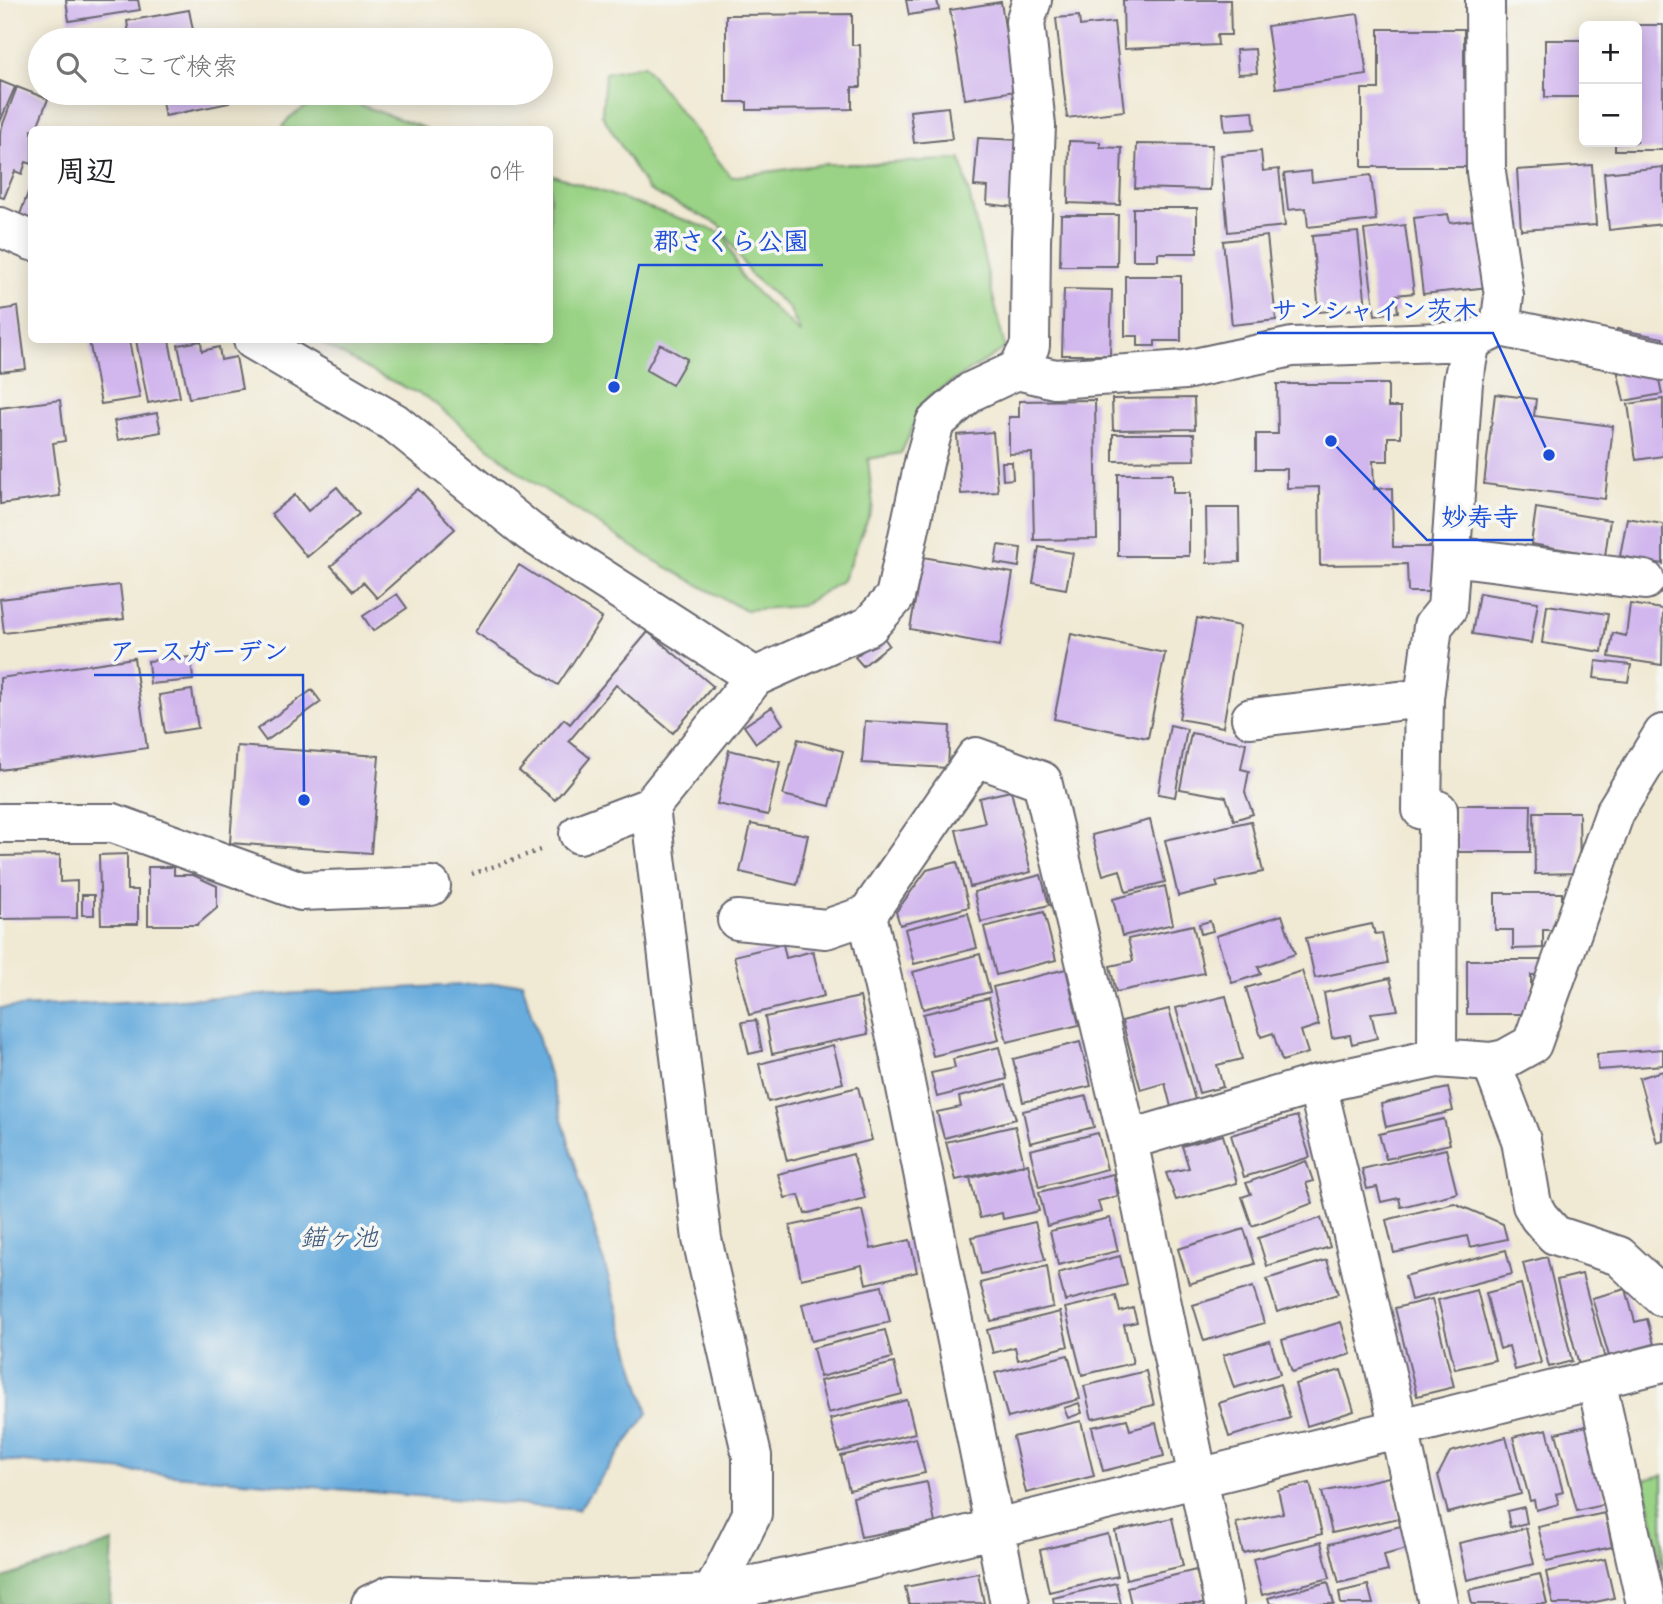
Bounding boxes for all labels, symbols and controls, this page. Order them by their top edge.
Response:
map controls [1579,21,1642,147]
button: + [1579,21,1642,84]
search box [28,28,553,105]
icon: search [52,48,90,86]
text: ここで検索 [108,51,238,88]
button: − [1579,84,1642,147]
text: 周辺 [56,154,116,197]
text: 0件 [489,158,525,191]
callout: 郡さくら公園 [639,218,823,265]
text: 郡さくら公園 [653,226,809,263]
callout: サンシャイン茨木 [1257,286,1493,333]
text: サンシャイン茨木 [1272,295,1478,332]
callout: 妙寿寺 [1427,493,1533,540]
text: 妙寿寺 [1441,502,1519,539]
callout: アースガーデン [94,628,303,675]
text: アースガーデン [109,636,289,673]
water label: 錨ヶ池 [300,1222,379,1259]

